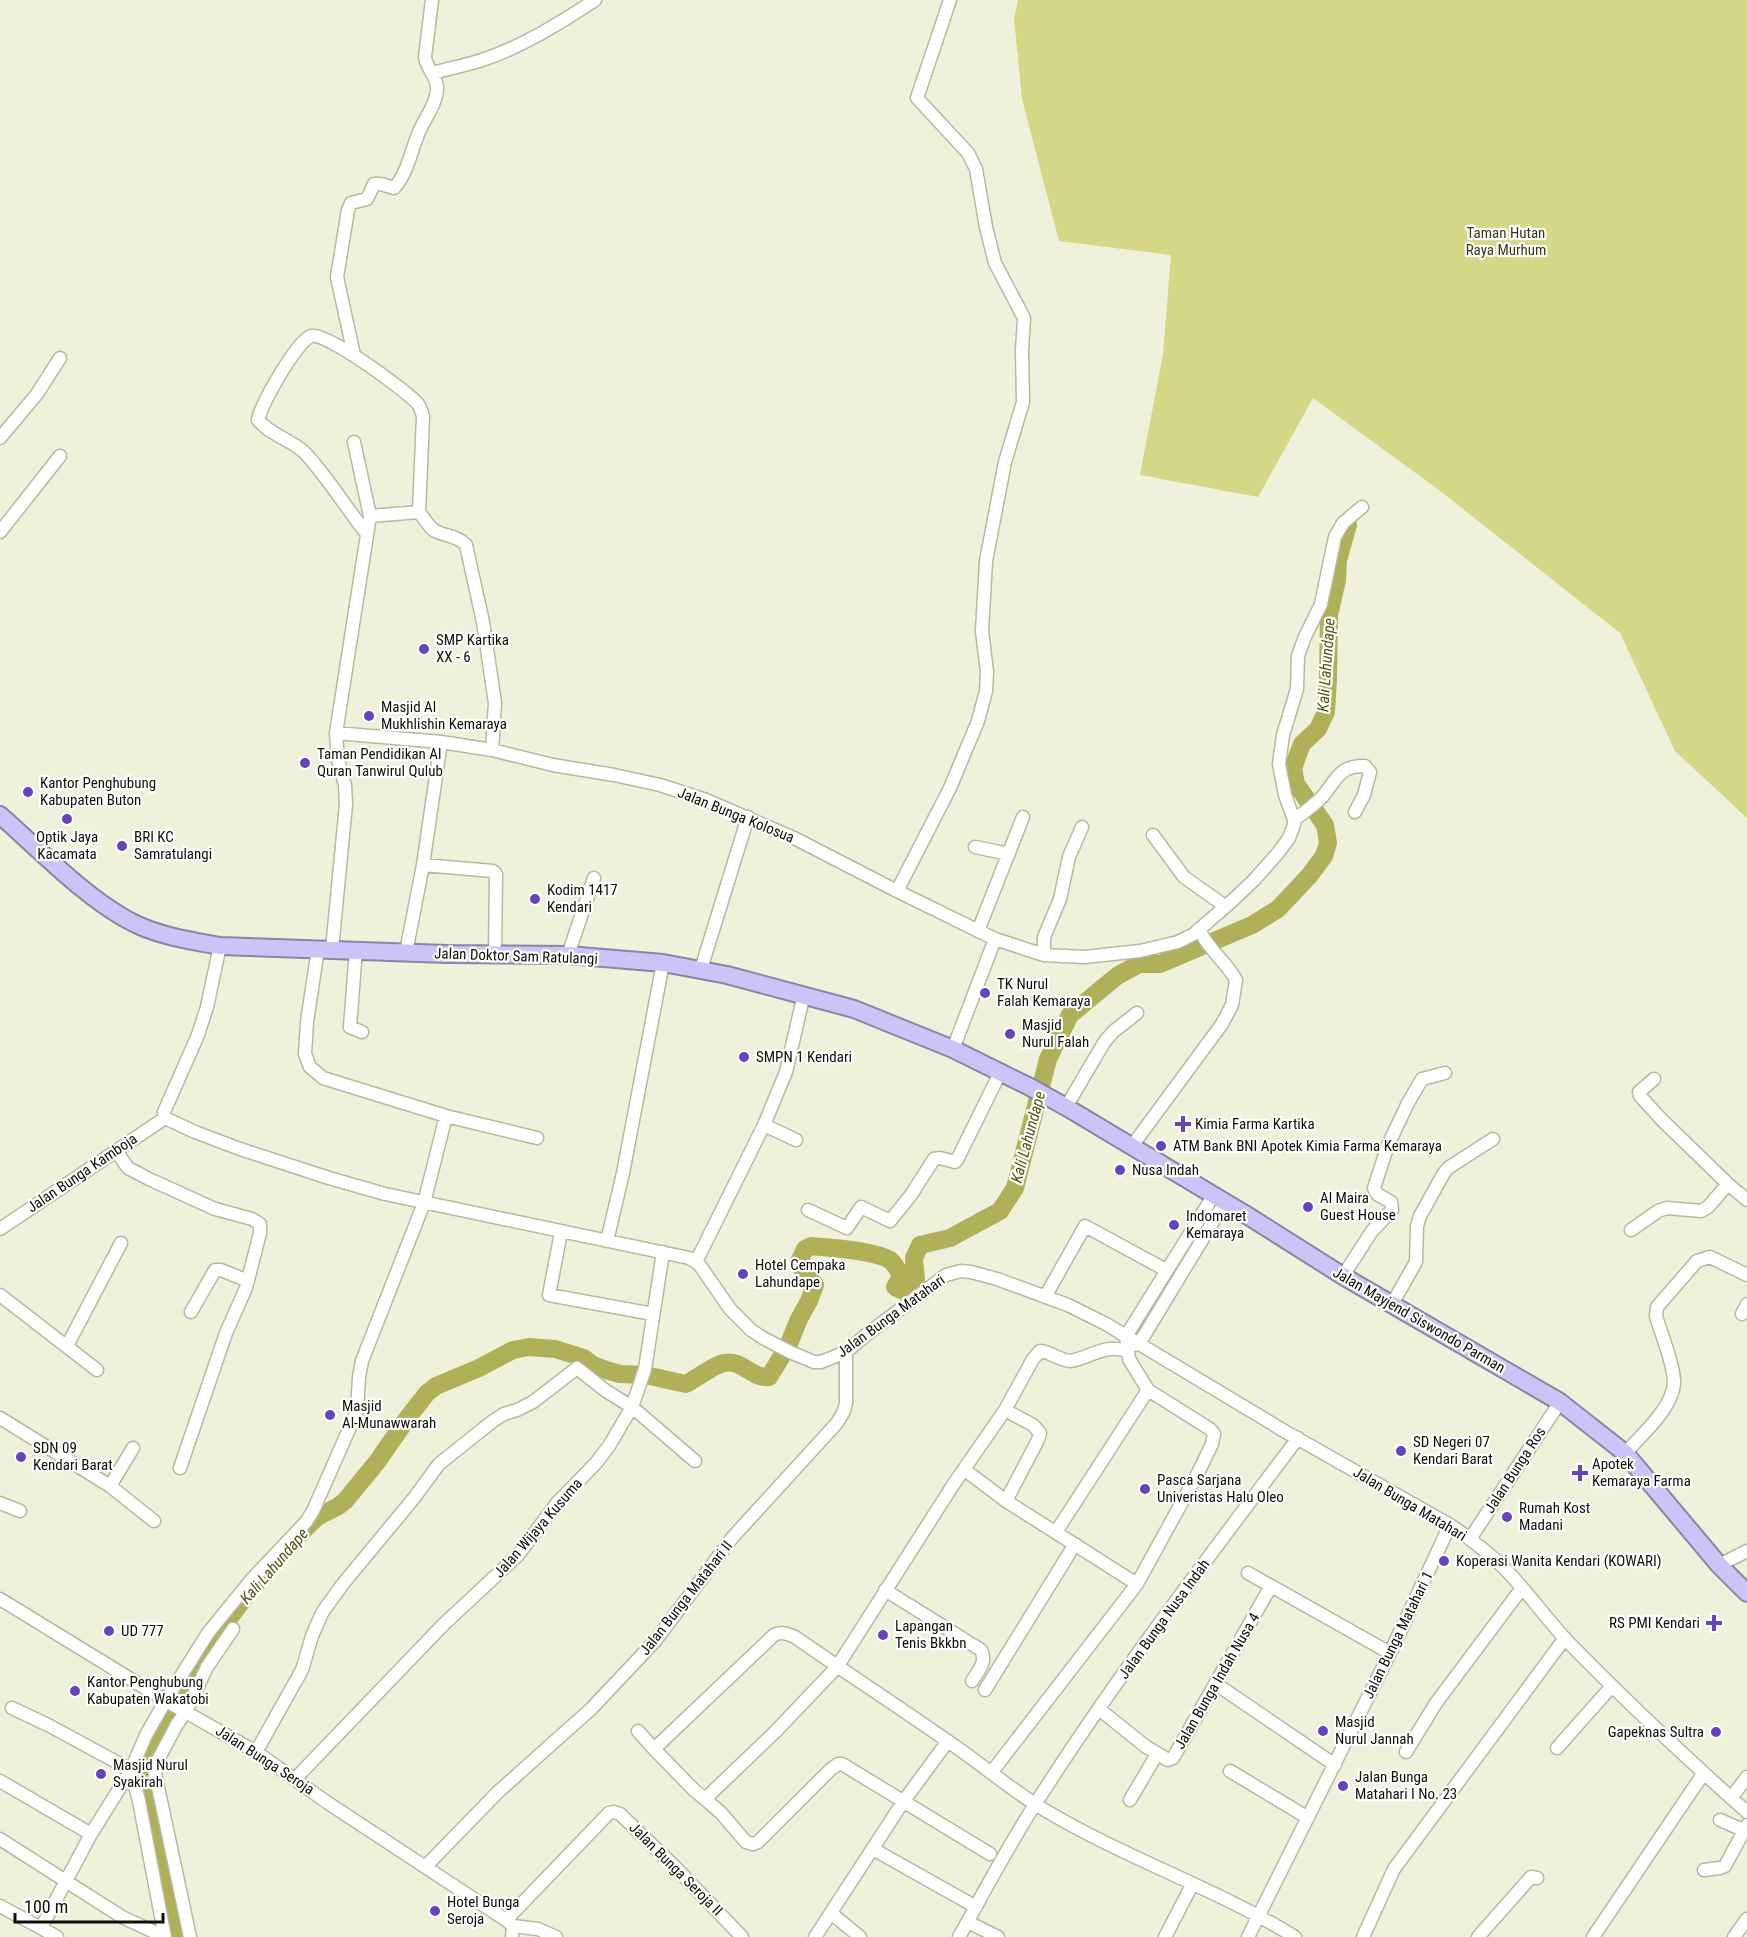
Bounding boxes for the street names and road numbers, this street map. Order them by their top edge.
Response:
street label: Jalan Bunga Kolosua [675,783,797,847]
street label: Jalan Doktor Sam Ratulangi [434,944,598,968]
street label: Jalan Bunga Kamboja [24,1130,140,1216]
street label: Jalan Mayjend Siswondo Parman [1330,1263,1508,1377]
street label: Jalan Bunga Matahari [833,1271,949,1361]
street label: Jalan Bunga Ros [1481,1424,1550,1516]
street label: Jalan Bunga Matahari [1350,1463,1470,1545]
street label: Jalan Wijaya Kusuma [490,1475,586,1581]
street label: Jalan Bunga Matahari II [636,1537,736,1659]
street label: Jalan Bunga Nusa Indah [1115,1556,1213,1682]
street label: Jalan Bunga Matahari 1 [1359,1568,1437,1702]
street label: Jalan Bunga Indah Nusa 4 [1171,1610,1263,1752]
street label: Jalan Bunga Seroja [212,1721,318,1799]
street label: Jalan Bunga Seroja II [626,1819,726,1919]

